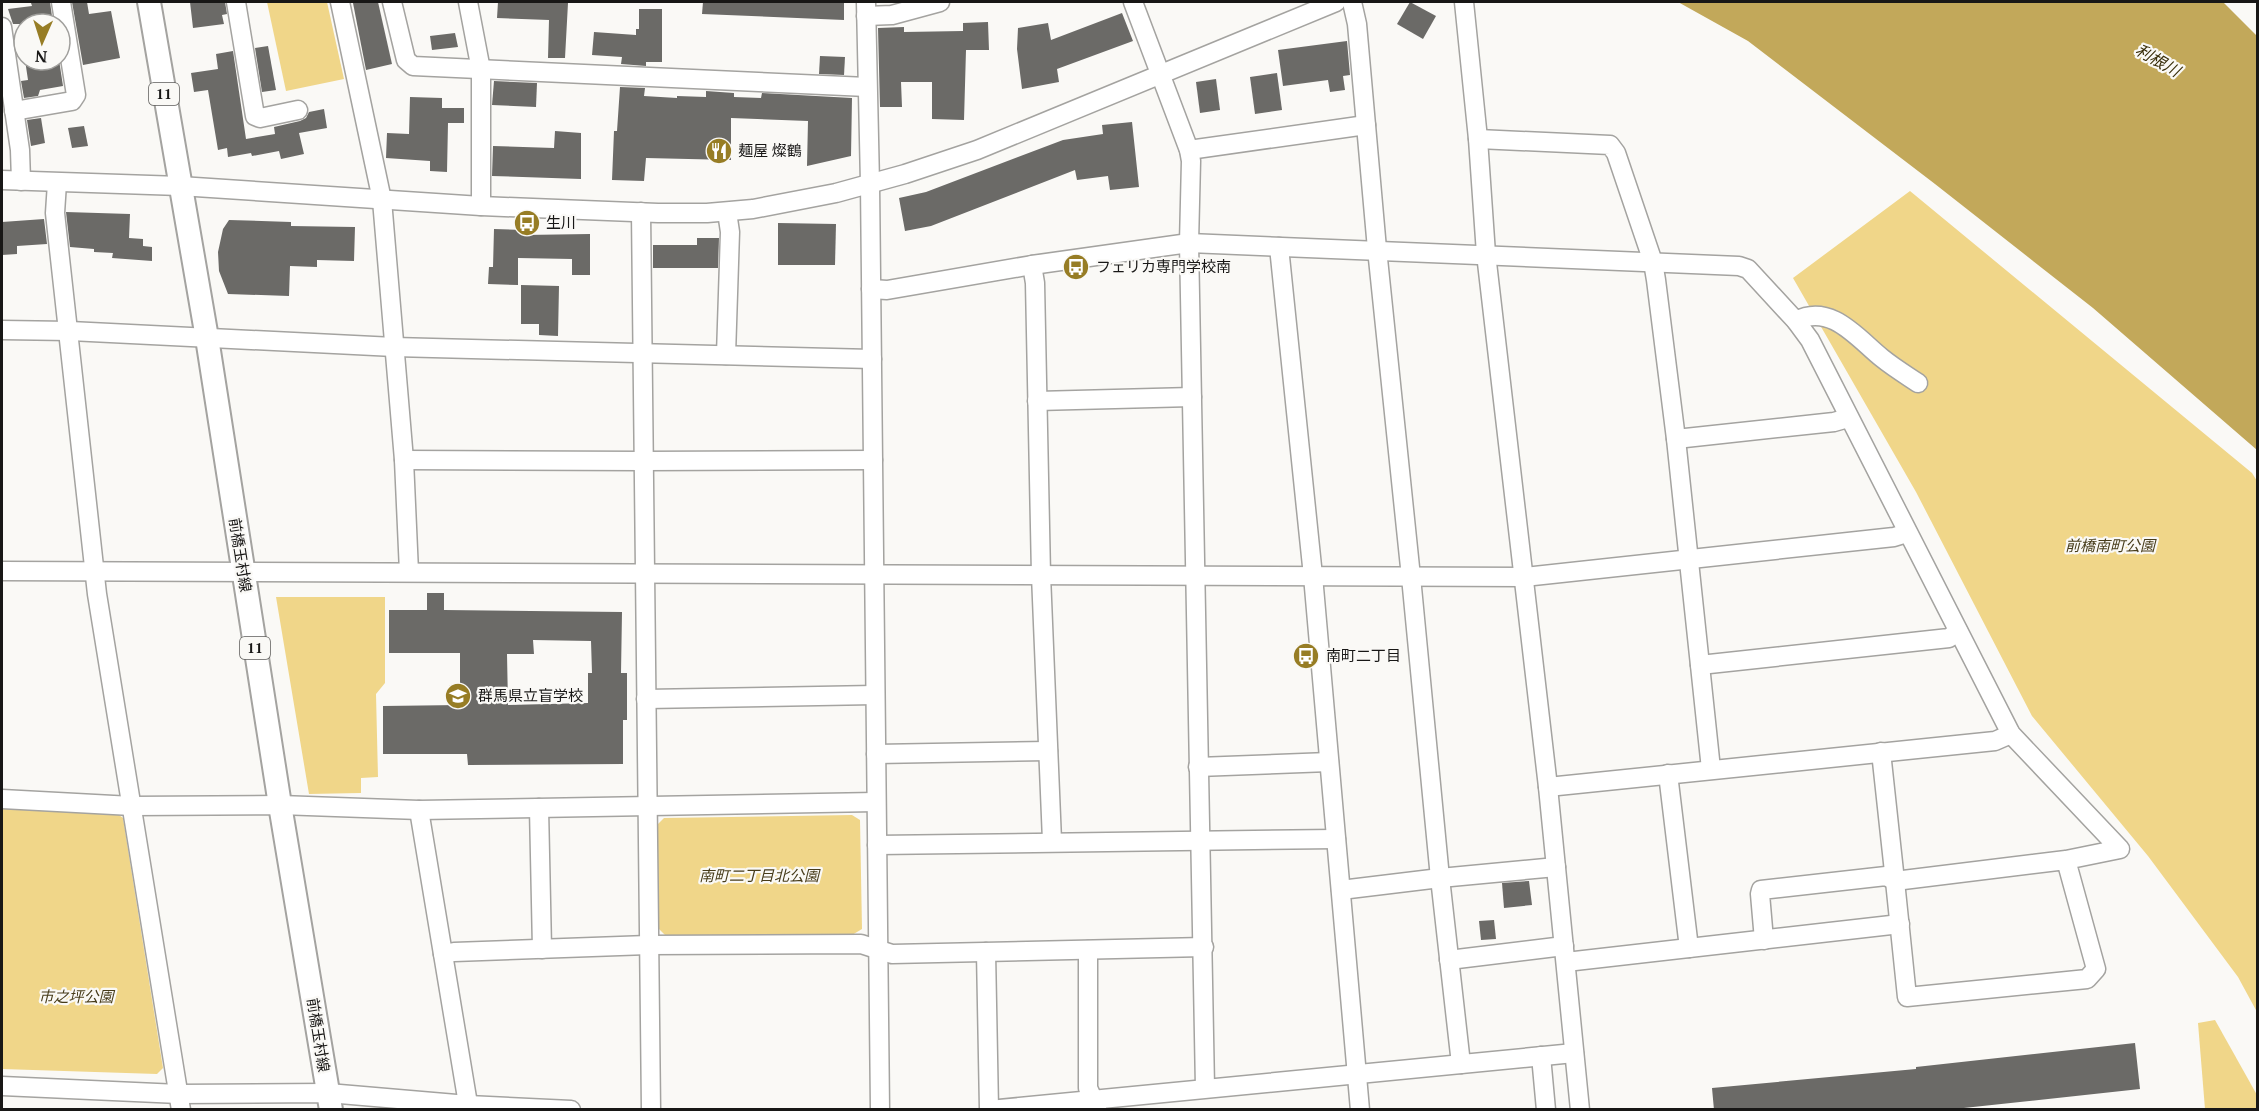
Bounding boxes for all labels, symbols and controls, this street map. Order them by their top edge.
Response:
north arrow [12,12,72,72]
water label: 利根川 [2132,38,2186,83]
text: N [35,46,48,68]
road number: 11 [149,83,179,105]
restaurant icon: 麺屋 燦鶴 [704,136,734,166]
place label: 麺屋 燦鶴 [738,140,802,160]
bus stop icon: 生川 [512,208,542,238]
place label: 生川 [546,212,576,232]
bus stop icon: フェリカ専門学校南 [1061,252,1091,282]
place label: フェリカ専門学校南 [1096,256,1231,276]
street label: 前橋玉村線 [225,516,257,593]
park label: 前橋南町公園 [2065,535,2157,555]
road number: 11 [240,637,270,659]
bus stop icon: 南町二丁目 [1291,641,1321,671]
place label: 南町二丁目 [1326,645,1401,665]
school or university icon: 群馬県立盲学校 [443,681,473,711]
place label: 群馬県立盲学校 [478,685,583,705]
park label: 南町二丁目北公園 [699,865,821,885]
park label: 市之坪公園 [38,986,115,1006]
street label: 前橋玉村線 [303,996,335,1073]

